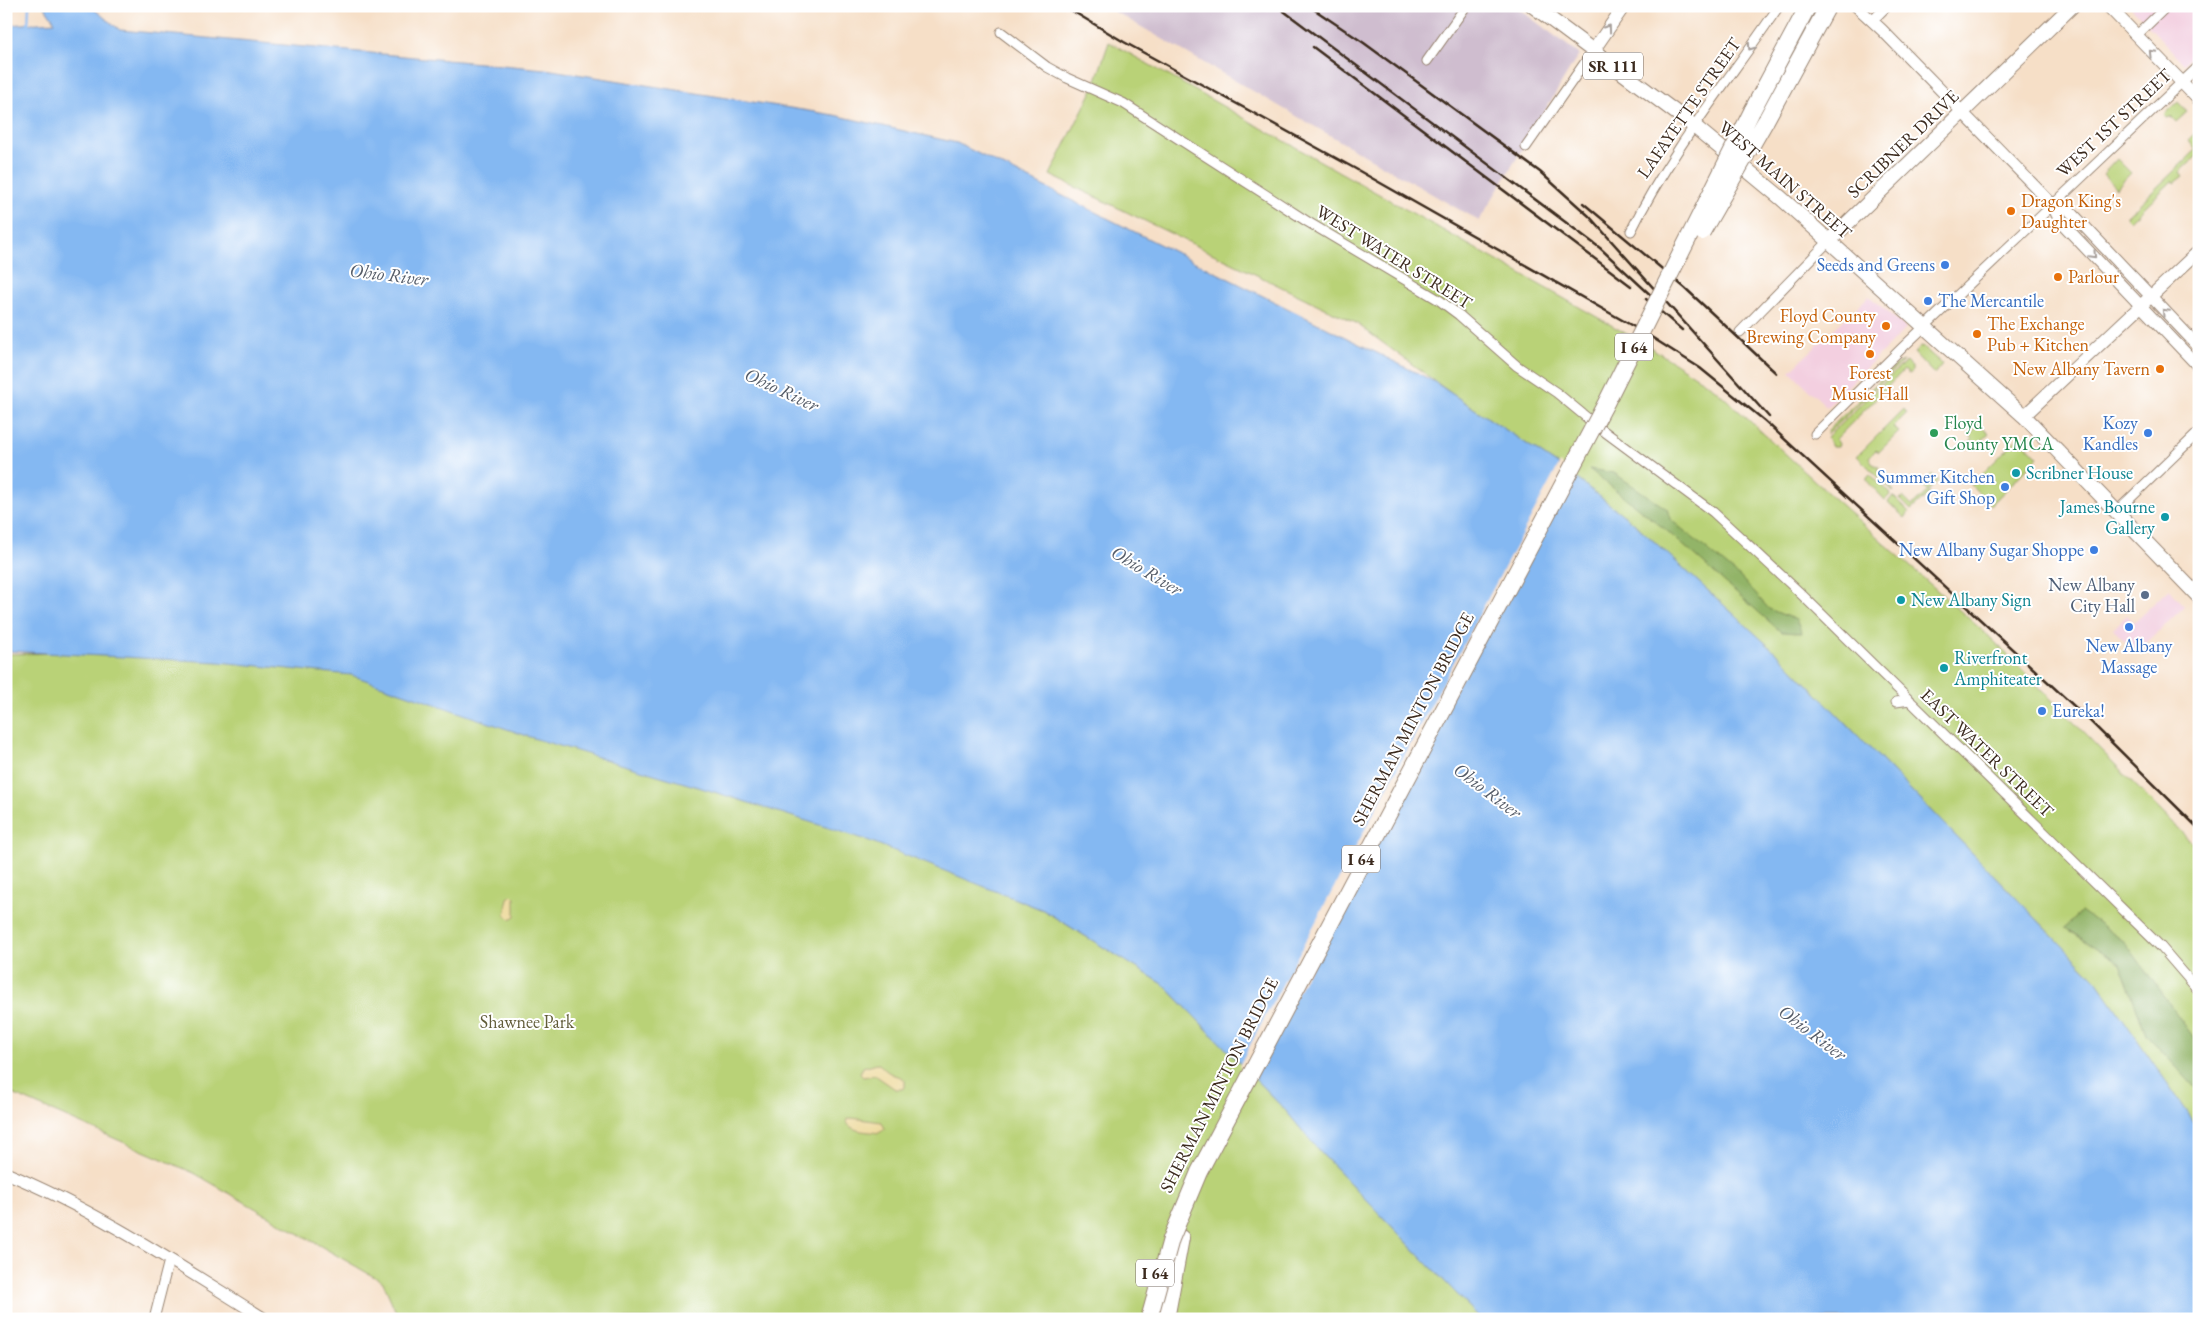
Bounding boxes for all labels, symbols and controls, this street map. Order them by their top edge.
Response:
one-way arrow [1602,25,1612,34]
street label: LAFAYETTE STREET [1632,32,1746,182]
one-way arrow [1748,41,1757,50]
one-way arrow [2149,49,2158,58]
road number: SR 111 [1583,52,1643,80]
street label: WEST 1ST STREET [2051,63,2177,182]
street label: SCRIBNER DRIVE [1842,85,1963,203]
street label: WEST MAIN STREET [1714,116,1857,244]
place label: Dragon King's Daughter [2021,189,2121,233]
street label: WEST WATER STREET [1312,199,1477,314]
marker: Dragon King's Daughter [2005,205,2017,217]
one-way arrow [2087,249,2096,258]
place label: Seeds and Greens [1817,253,1935,276]
water label: Ohio River [348,257,430,292]
marker: Seeds and Greens [1939,259,1951,271]
place label: Parlour [2068,265,2119,288]
marker: Parlour [2052,271,2064,283]
place label: The Mercantile [1938,289,2044,312]
marker: The Mercantile [1922,295,1934,307]
place label: Floyd County Brewing Company [1746,304,1876,348]
one-way arrow [2162,308,2171,317]
place label: The Exchange Pub + Kitchen [1987,312,2089,356]
marker: Floyd County Brewing Company [1880,320,1892,332]
marker: The Exchange Pub + Kitchen [1971,328,1983,340]
road number: I 64 [1615,334,1653,361]
marker: Forest Music Hall [1864,348,1876,360]
place label: New Albany Tavern [2013,357,2150,380]
water label: Ohio River [741,361,823,418]
place label: Forest Music Hall [1831,361,1909,405]
marker: New Albany Tavern [2154,363,2166,375]
place label: Floyd County YMCA [1944,411,2054,455]
place label: Kozy Kandles [2083,411,2138,455]
marker: Floyd County YMCA [1928,427,1940,439]
marker: Kozy Kandles [2142,427,2154,439]
place label: Scribner House [2026,461,2133,484]
place label: Summer Kitchen Gift Shop [1877,465,1995,509]
marker: Scribner House [2010,467,2022,479]
marker: Summer Kitchen Gift Shop [1999,481,2011,493]
place label: James Bourne Gallery [2058,495,2155,539]
marker: James Bourne Gallery [2159,511,2171,523]
place label: New Albany Sugar Shoppe [1899,538,2084,561]
water label: Ohio River [1107,539,1188,602]
marker: New Albany Sugar Shoppe [2088,544,2100,556]
place label: New Albany City Hall [2048,573,2135,617]
place label: New Albany Sign [1911,588,2032,611]
marker: New Albany City Hall [2139,589,2151,601]
marker: New Albany Sign [1895,594,1907,606]
street label: SHERMAN MINTON BRIDGE [1346,608,1479,830]
marker: New Albany Massage [2123,621,2135,633]
place label: New Albany Massage [2086,634,2172,678]
place label: Riverfront Amphiteater [1953,646,2042,690]
marker: Riverfront Amphiteater [1938,662,1950,674]
street label: EAST WATER STREET [1916,683,2059,823]
place label: Eureka! [2052,699,2105,722]
marker: Eureka! [2036,705,2048,717]
water label: Ohio River [1449,757,1527,825]
road number: I 64 [1342,846,1380,872]
street label: SHERMAN MINTON BRIDGE [1154,973,1283,1196]
water label: Ohio River [1774,999,1852,1067]
park label: Shawnee Park [480,1010,575,1033]
road number: I 64 [1136,1260,1174,1286]

